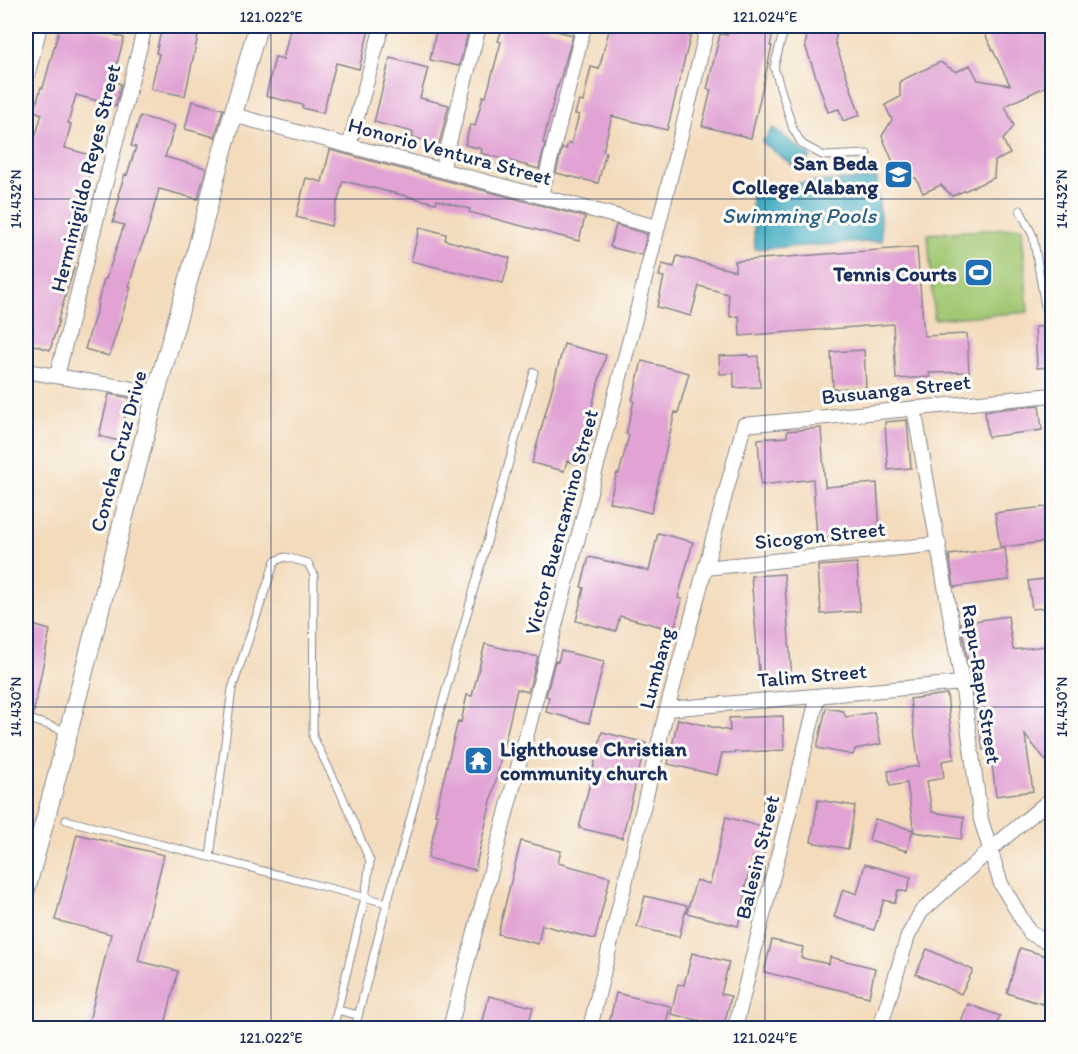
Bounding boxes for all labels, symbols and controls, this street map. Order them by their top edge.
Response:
text: 121.022°E [239,8,303,26]
text: 121.024°E [733,8,797,26]
street label: Herminigildo Reyes Street [45,61,125,295]
street label: Honorio Ventura Street [345,112,555,190]
place label: San Beda College Alabang [732,150,879,200]
school or university icon: San Beda College Alabang [883,158,915,190]
text: 14.432°N [7,169,25,229]
text: 14.432°N [1053,169,1071,229]
water label: Swimming Pools [722,202,877,229]
sports icon: Tennis Courts [962,257,994,289]
place label: Tennis Courts [832,261,957,286]
street label: Concha Cruz Drive [84,367,152,535]
street label: Busuanga Street [820,369,972,409]
street label: Victor Buencamino Street [519,406,603,637]
street label: Sicogon Street [753,516,887,554]
street label: Rapu-Rapu Street [957,602,1007,766]
street label: Lumbang [633,624,679,712]
street label: Talim Street [756,658,868,692]
text: 14.430°N [7,677,25,737]
text: 14.430°N [1053,677,1071,737]
place label: Lighthouse Christian community church [500,736,687,786]
temple icon: Lighthouse Christian community church [463,744,495,776]
street label: Balesin Street [729,792,785,922]
text: 121.022°E [239,1029,303,1047]
text: 121.024°E [733,1029,797,1047]

